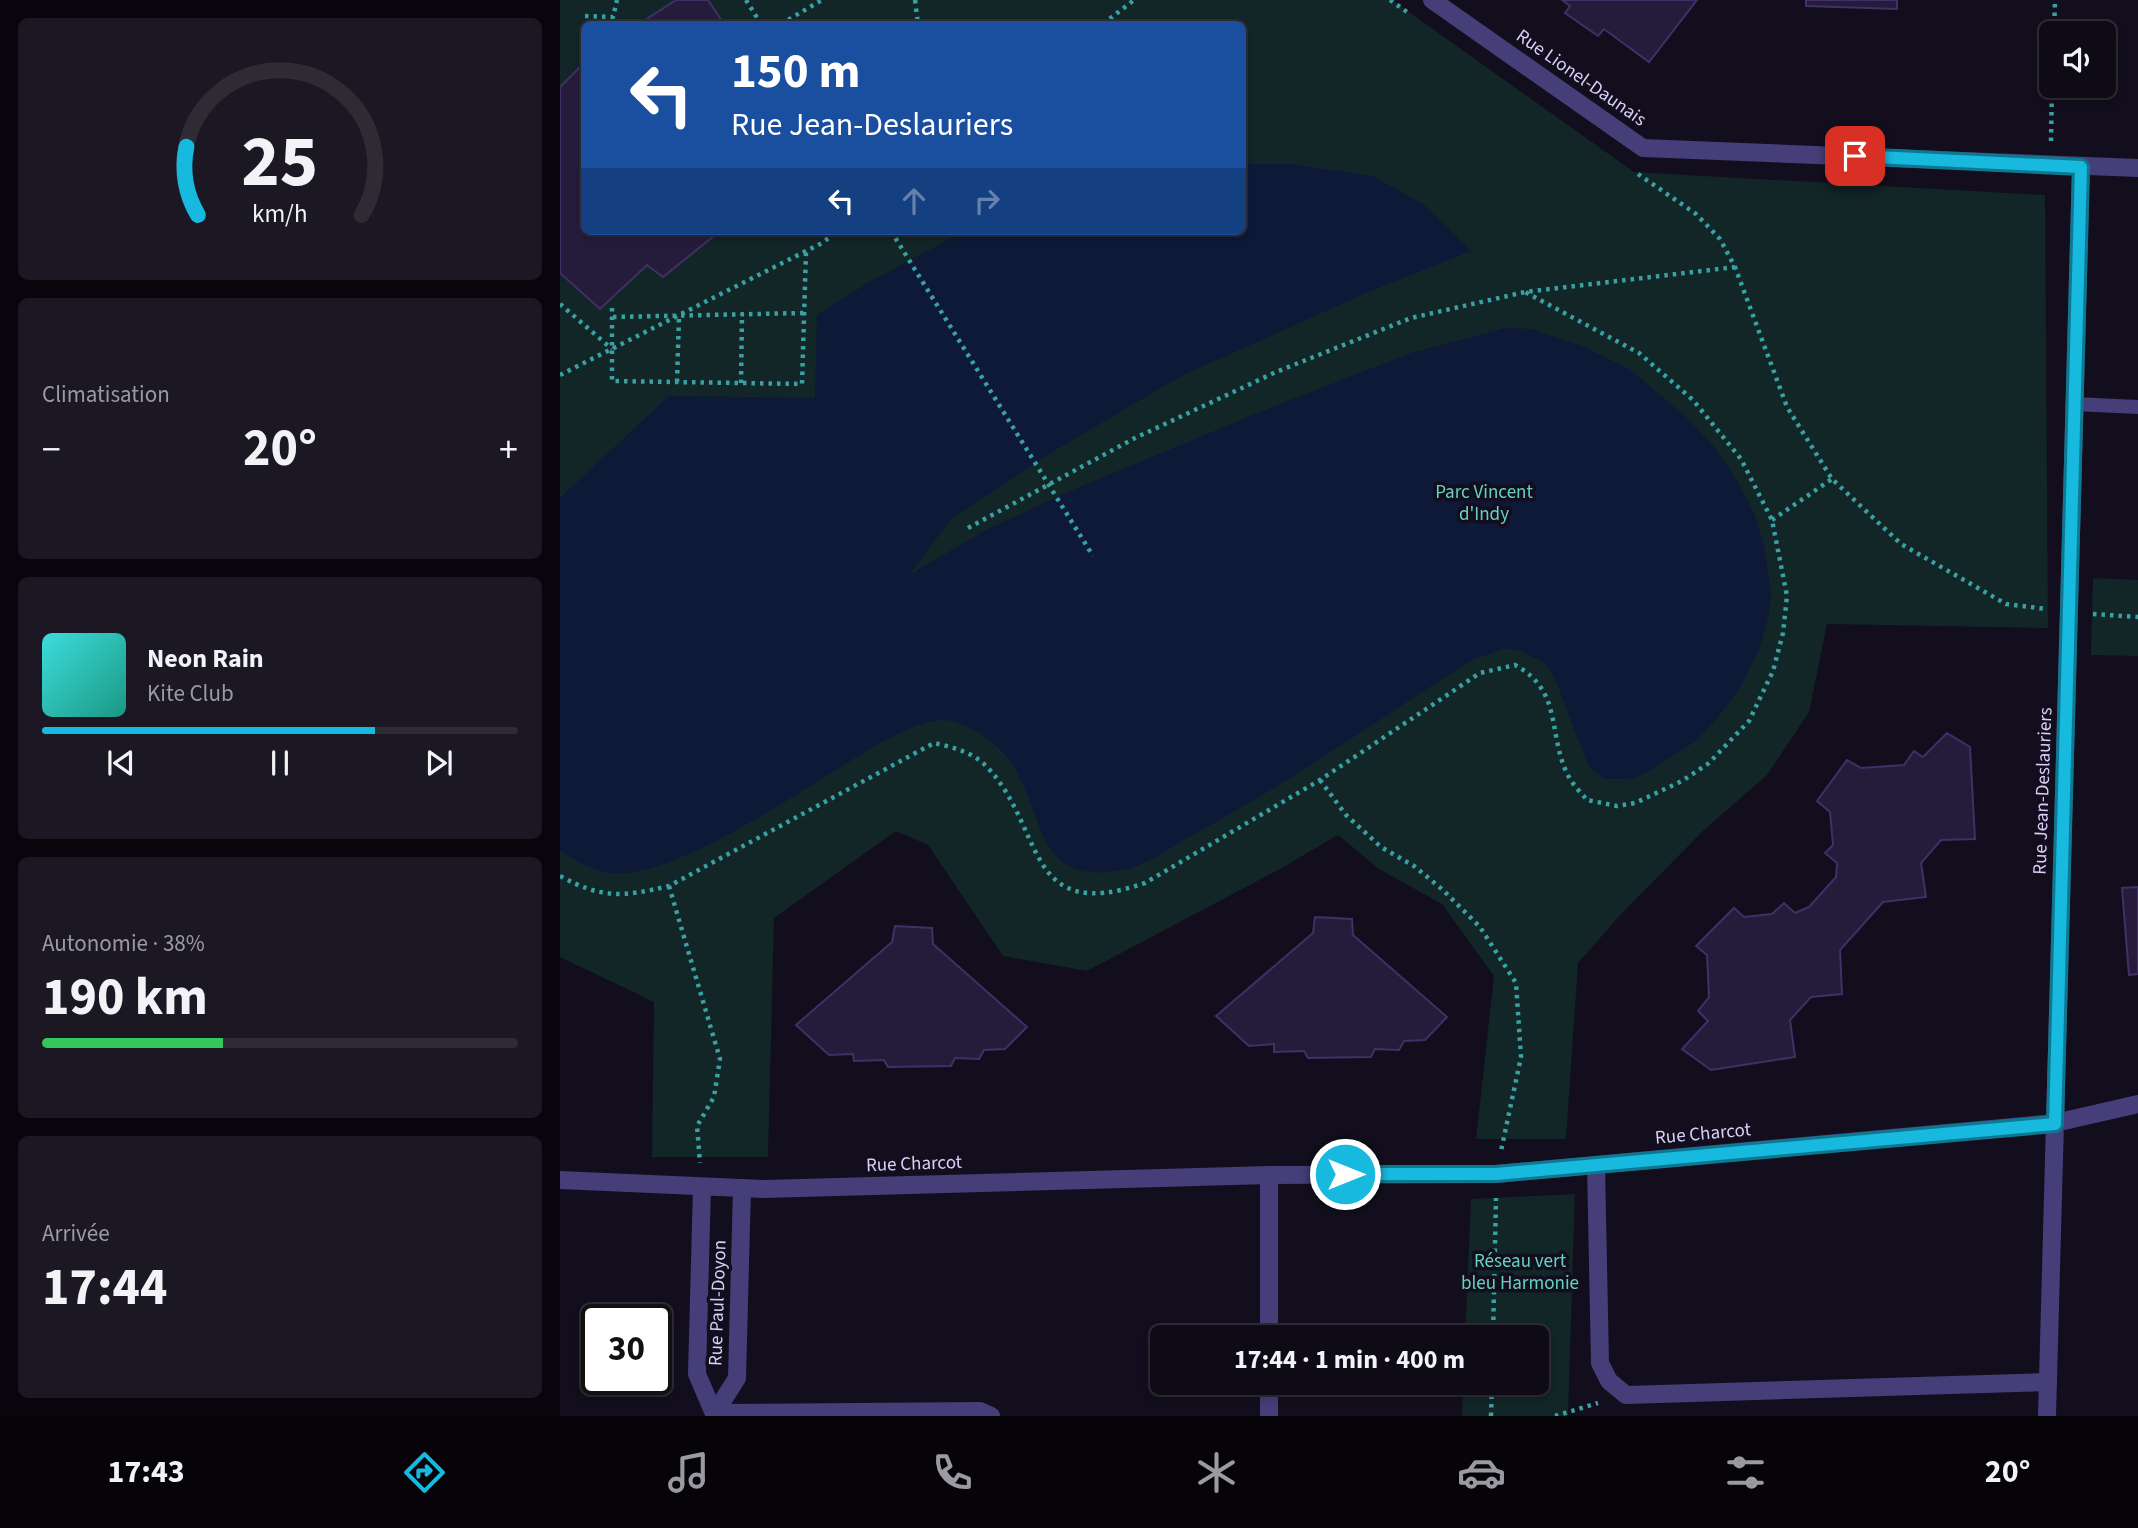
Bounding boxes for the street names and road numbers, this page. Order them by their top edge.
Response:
street label: Rue Lionel-Daunais [1510,23,1652,133]
street label: Rue Jean-Deslauriers [2027,707,2059,875]
street label: Rue Charcot [1654,1116,1753,1152]
street label: Rue Charcot [865,1149,963,1179]
street label: Rue Paul-Doyon [702,1239,734,1367]

